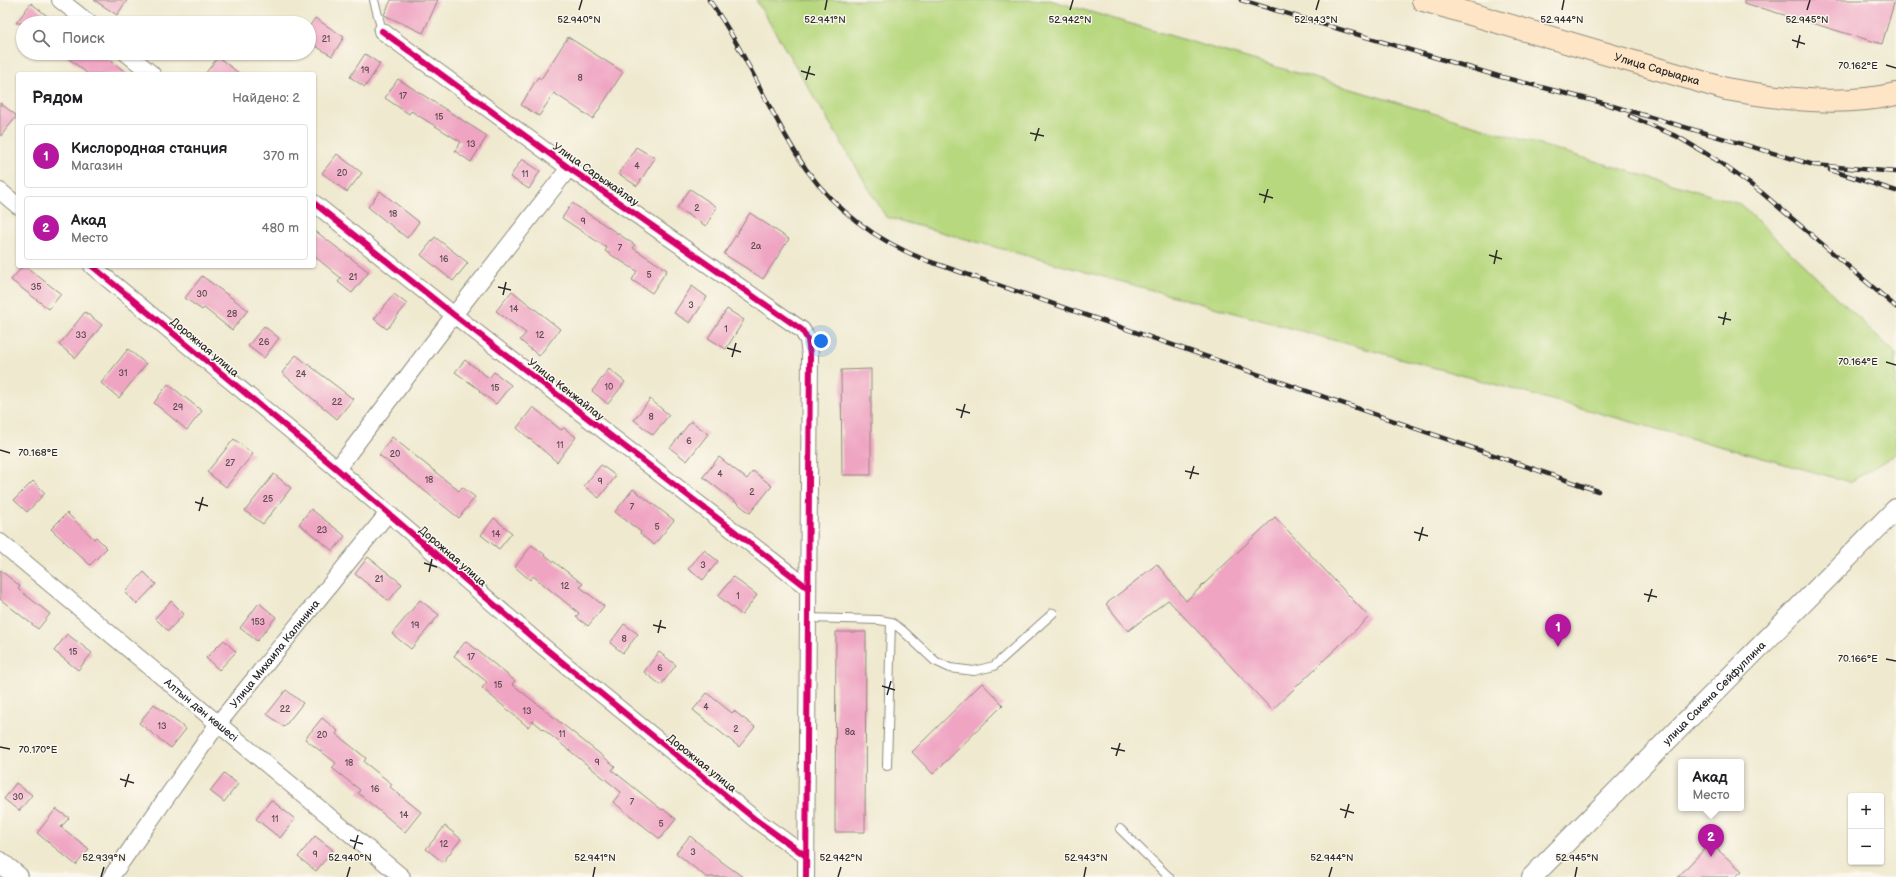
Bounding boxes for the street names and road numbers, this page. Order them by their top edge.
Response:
street label: Улица Сарыарка [1613,51,1702,88]
street label: Улица Сарыжайлау [550,140,641,209]
street label: Дорожная улица [168,315,242,380]
street label: Улица Кенжайлау [525,356,606,423]
street label: Дорожная улица [416,524,489,590]
street label: Улица Михаила Калинина [227,597,323,711]
street label: улица Сакена Сейфуллина [1660,638,1769,748]
street label: Алтын дән көшесі [161,675,240,744]
street label: Дорожная улица [664,732,739,796]

